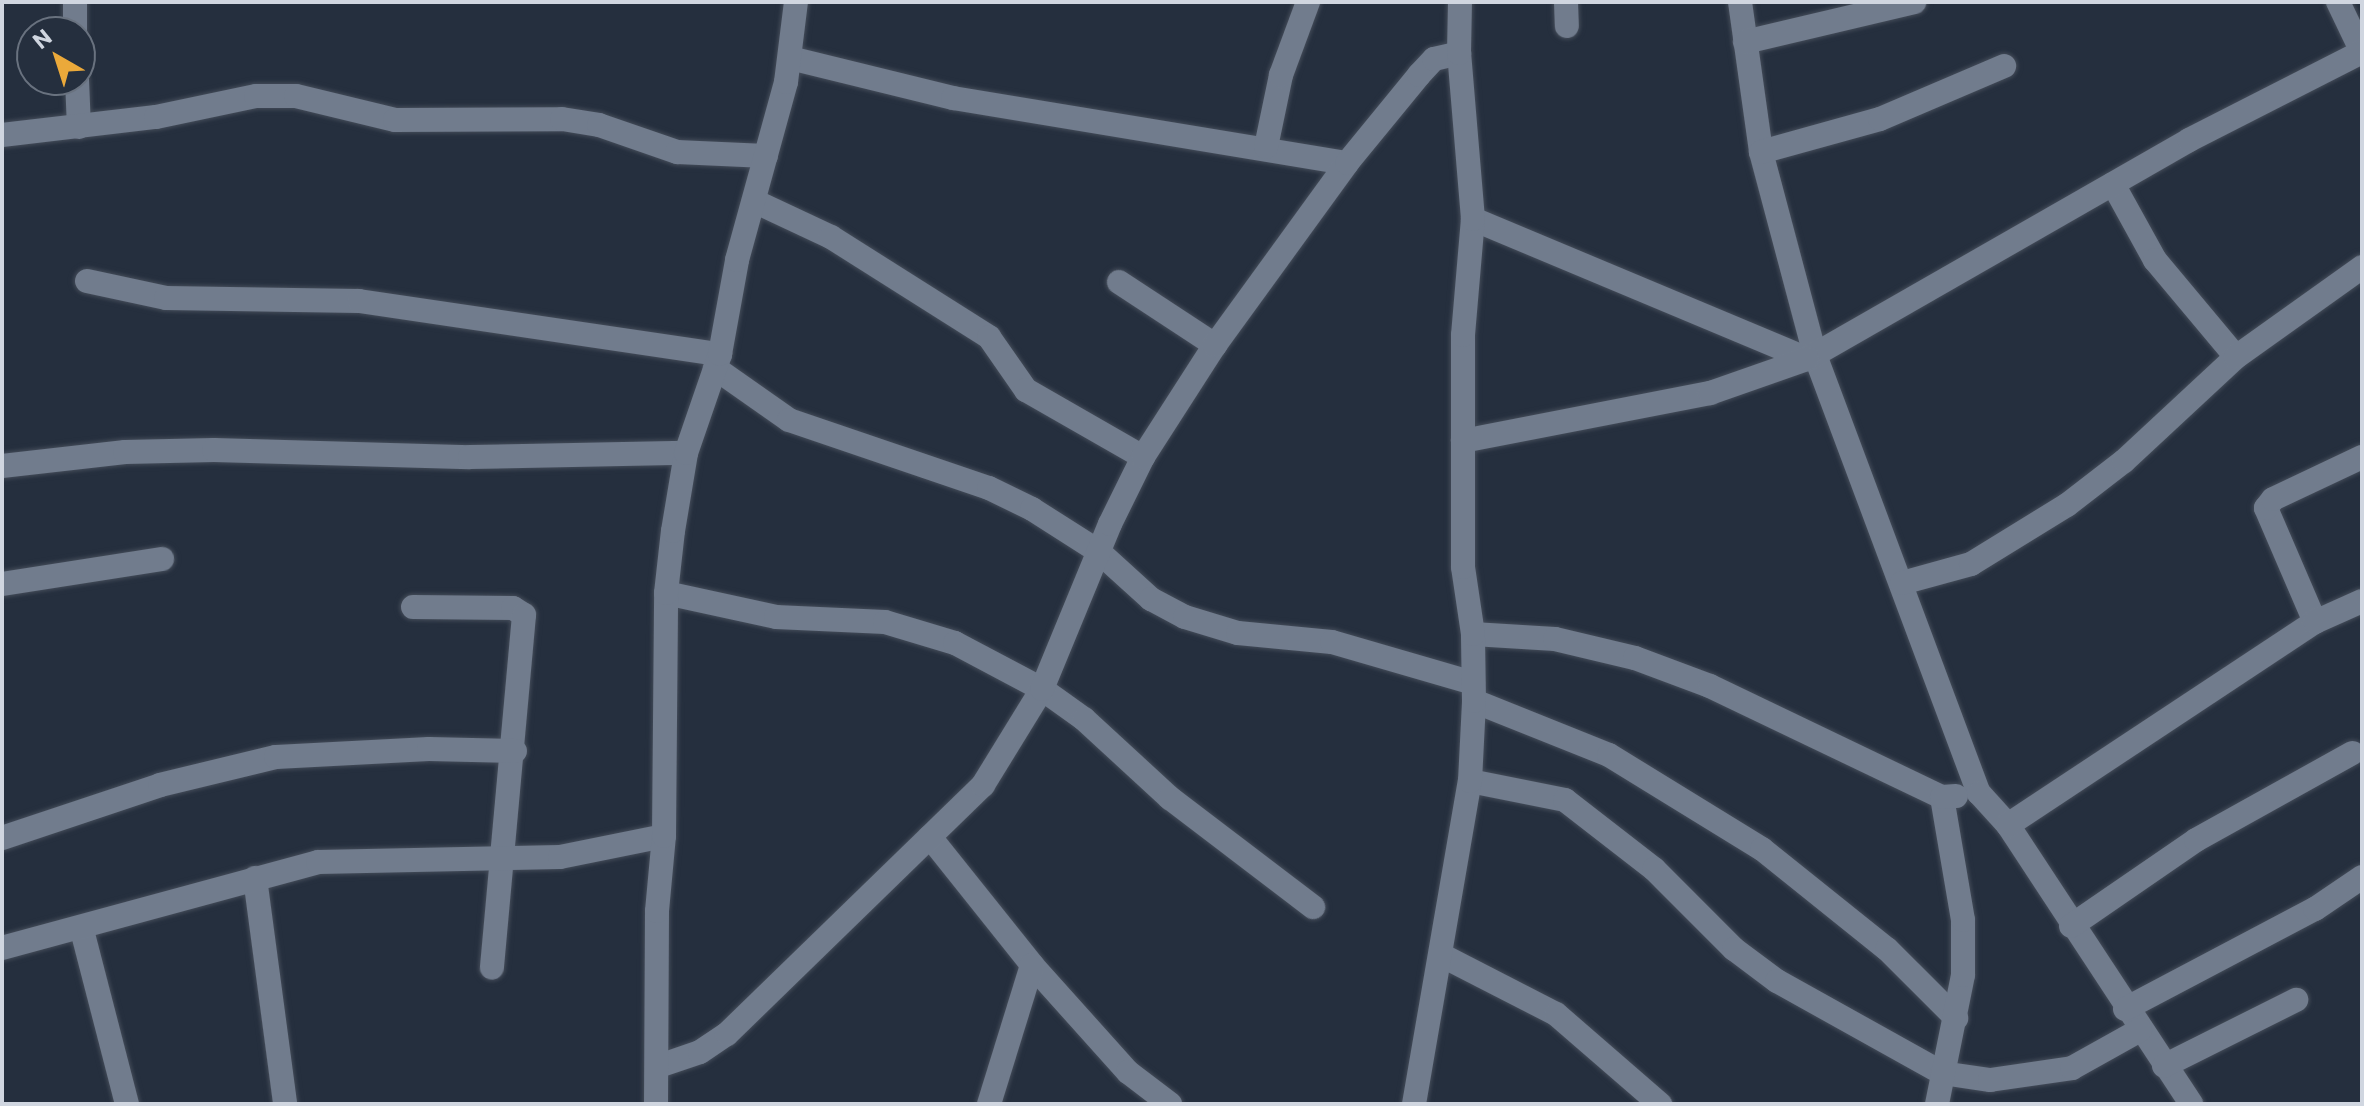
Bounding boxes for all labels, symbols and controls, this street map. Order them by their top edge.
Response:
north arrow [16,16,96,96]
text: N [27,23,57,54]

